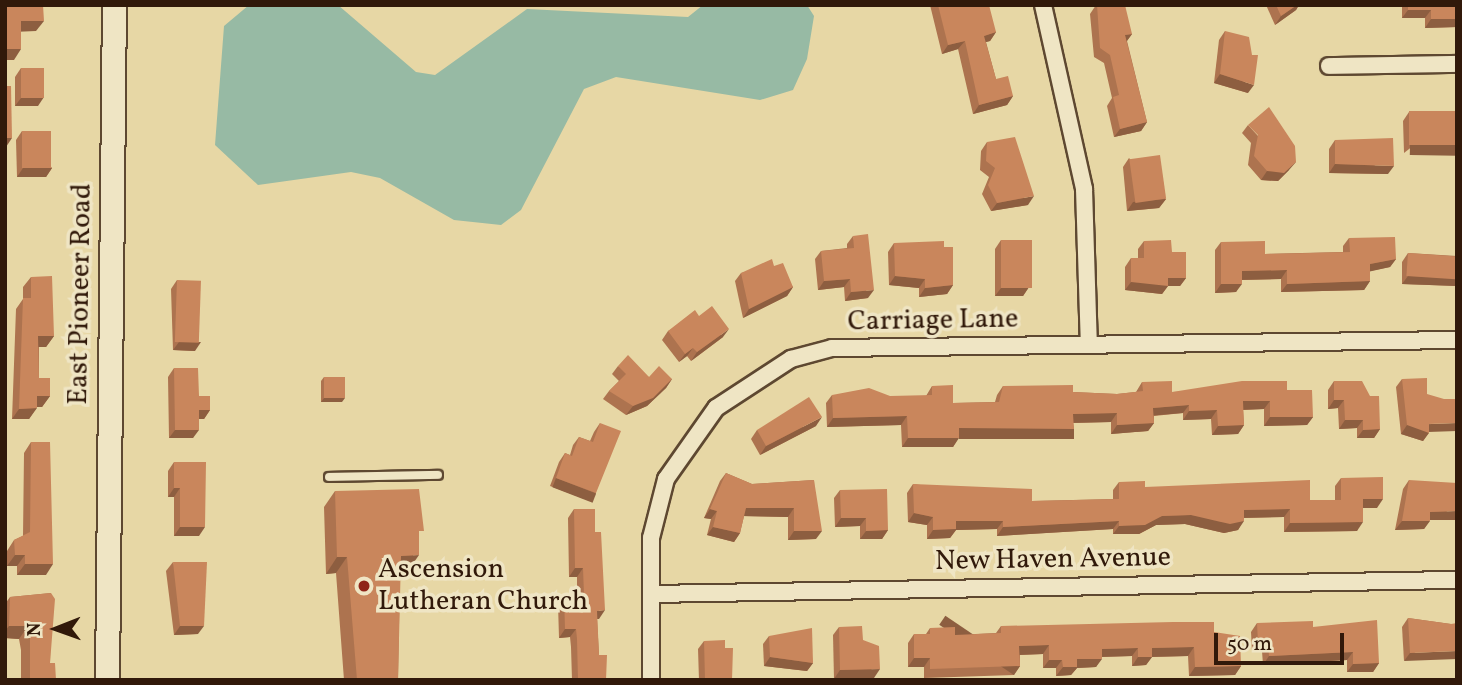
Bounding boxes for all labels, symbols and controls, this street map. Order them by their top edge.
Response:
street label: East Pioneer Road [62,183,100,405]
street label: Carriage Lane [847,303,1019,339]
street label: New Haven Avenue [934,541,1172,579]
place label: Ascension Lutheran Church [378,553,588,619]
marker: Ascension Lutheran Church [356,578,372,594]
north arrow [21,594,91,664]
scale bar [1217,618,1346,662]
text: N [22,622,48,636]
text: 50 m [1227,630,1272,659]

